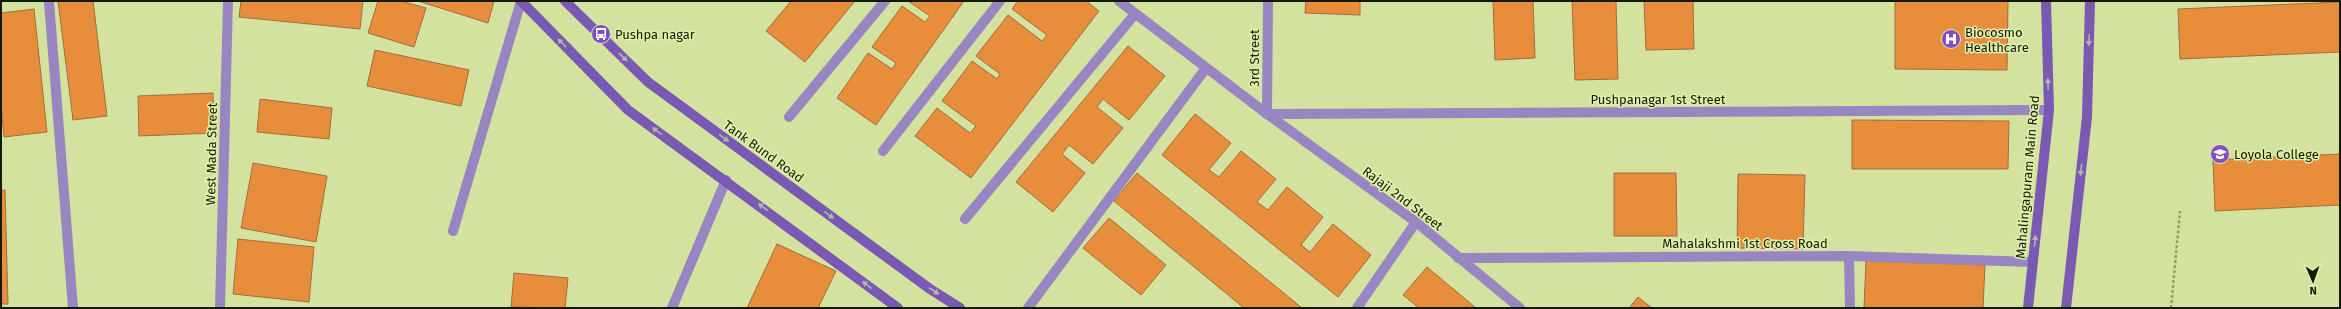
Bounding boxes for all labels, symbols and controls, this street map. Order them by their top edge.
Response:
bus stop icon: Pushpa nagar [590,23,612,45]
place label: Biocosmo Healthcare [1965,25,2029,55]
place label: Pushpa nagar [615,27,695,42]
hospital icon: Biocosmo Healthcare [1940,28,1962,50]
street label: 3rd Street [1247,29,1262,87]
one-way arrow [2086,34,2092,47]
one-way arrow [557,38,567,48]
one-way arrow [618,53,628,62]
one-way arrow [2045,78,2052,90]
street label: Pushpanagar 1st Street [1591,92,1726,107]
street label: Mahalingapuram Main Road [2013,95,2042,259]
street label: West Mada Street [203,102,220,205]
street label: Tank Bund Road [721,117,807,185]
one-way arrow [652,127,663,135]
one-way arrow [719,134,730,142]
school or university icon: Loyola College [2209,143,2231,165]
place label: Loyola College [2234,147,2319,162]
street label: Rajaji 2nd Street [1360,163,1446,234]
one-way arrow [2078,164,2085,176]
one-way arrow [757,203,768,211]
one-way arrow [824,211,835,219]
one-way arrow [2032,235,2038,247]
street label: Mahalakshmi 1st Cross Road [1662,236,1828,251]
north arrow [2293,261,2333,301]
one-way arrow [861,281,872,289]
text: N [2309,284,2317,297]
one-way arrow [928,288,940,295]

